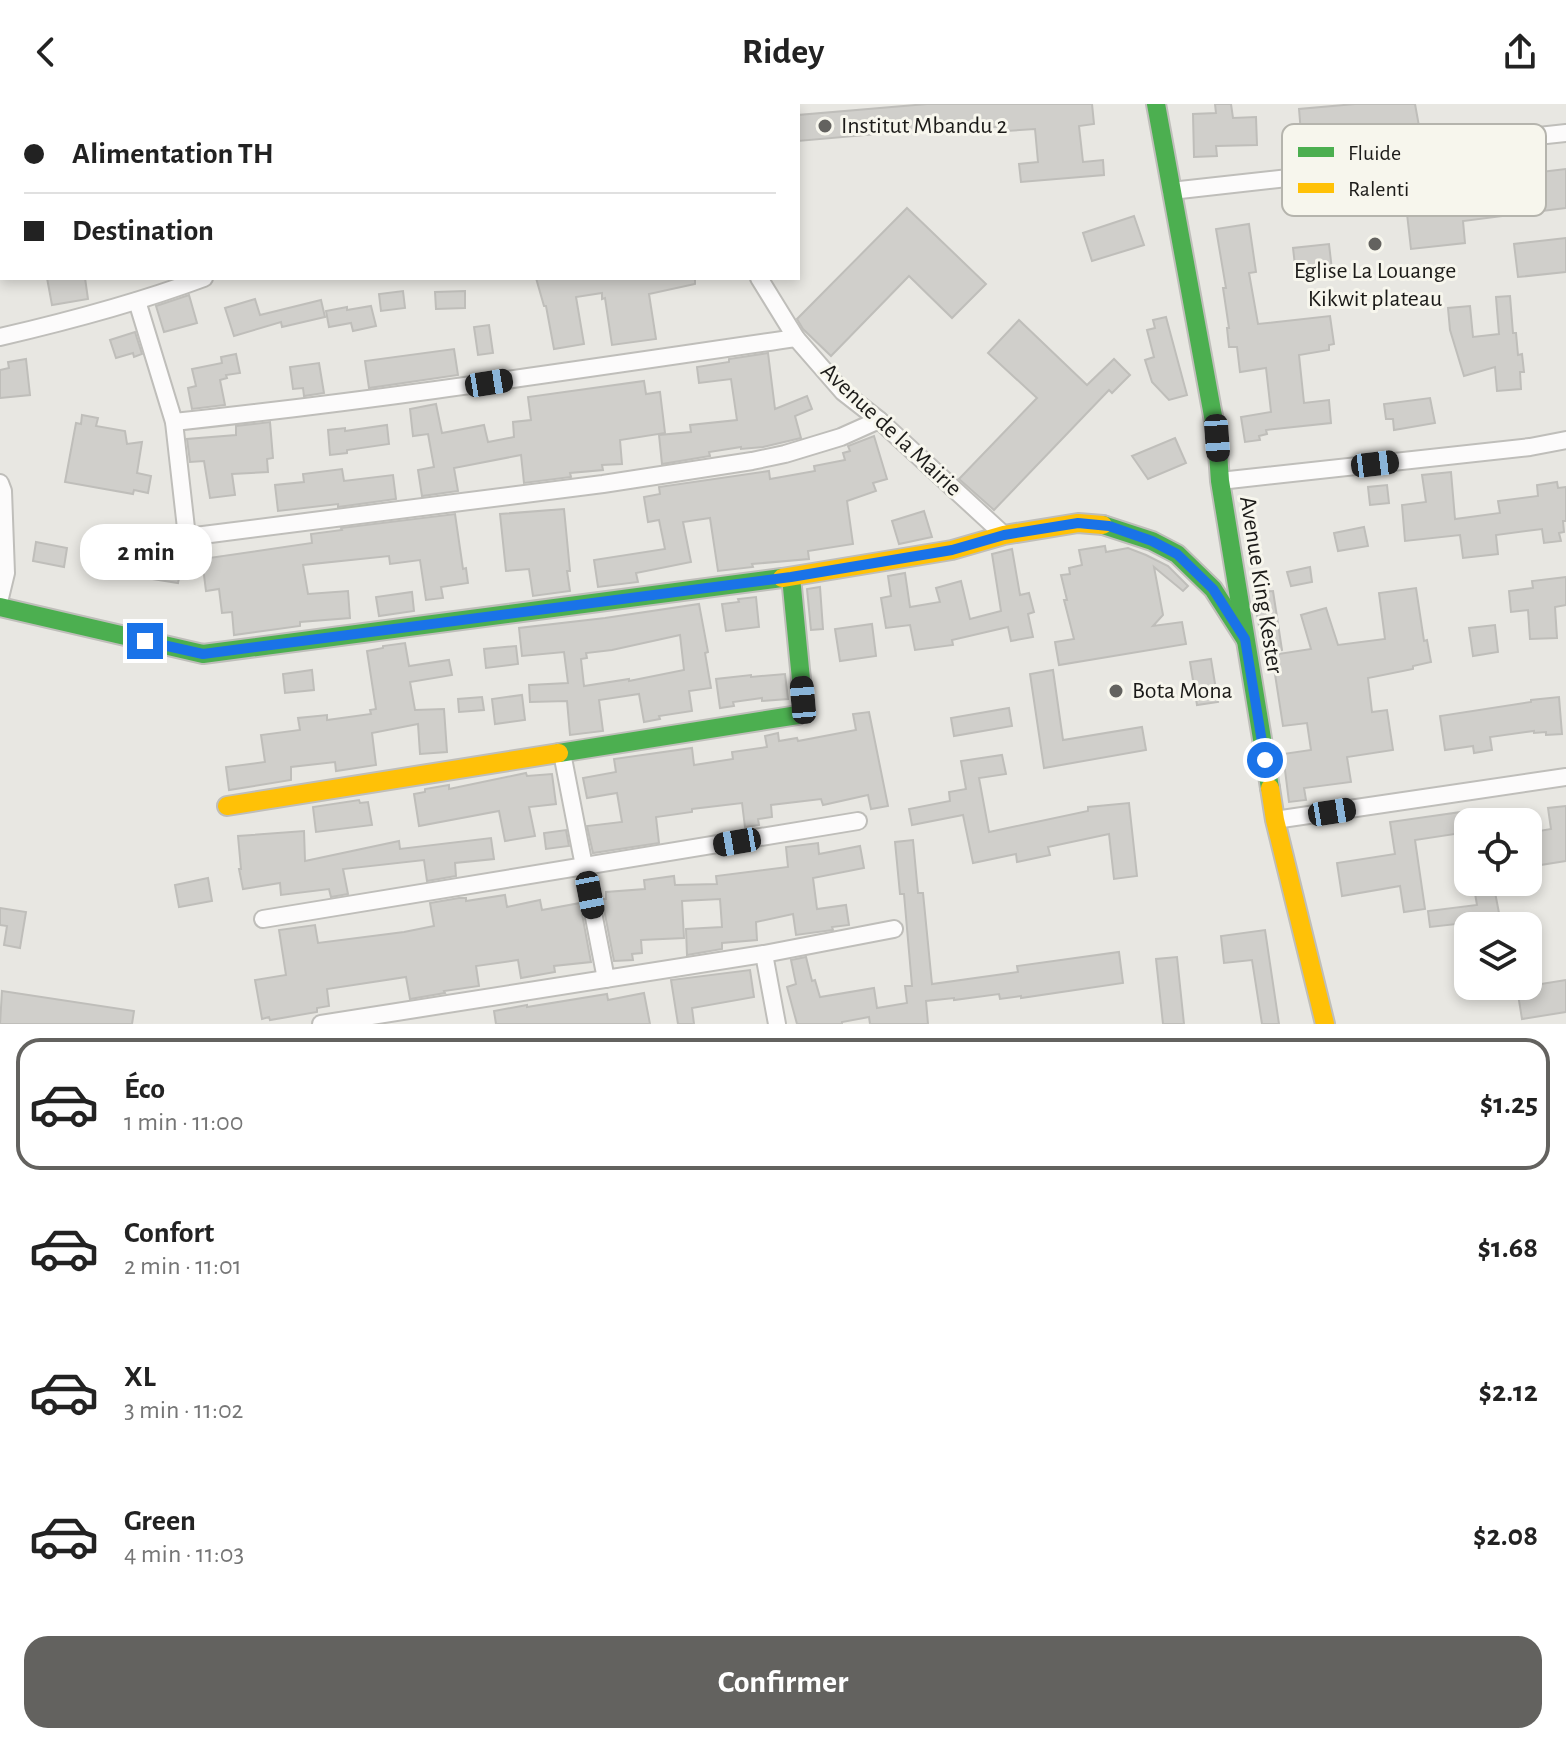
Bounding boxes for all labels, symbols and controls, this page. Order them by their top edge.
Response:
icon: back [24,30,68,74]
icon: share [1498,30,1542,74]
text: Ridey [742,34,824,70]
place label: Institut Mbandu 2 [841,114,1008,138]
marker: Institut Mbandu 2 [816,117,834,135]
legend [1282,124,1546,216]
text: Alimentation TH [72,139,274,169]
text: Fluide [1348,142,1401,164]
text: Ralenti [1348,178,1409,200]
text: Destination [72,216,214,246]
marker: Eglise La Louange Kikwit plateau [1366,235,1384,253]
place label: Eglise La Louange Kikwit plateau [1294,259,1456,311]
street label: Avenue de la Mairie [816,359,966,501]
car [463,367,515,399]
car [1203,413,1231,463]
car [1350,449,1400,479]
street label: Avenue King Kester [1235,494,1287,676]
callout: 2 min [79,525,211,581]
text: 2 min [117,539,175,565]
route end [127,623,163,659]
car [789,675,817,725]
place label: Bota Mona [1132,679,1233,703]
marker: Bota Mona [1107,682,1125,700]
route start [1247,742,1283,778]
car [1306,796,1358,828]
map controls [1454,808,1542,1000]
button: locate [1454,808,1542,896]
car [711,826,763,858]
car [574,869,606,921]
button: layers [1454,912,1542,1000]
icon: car [28,1068,100,1140]
text: Éco [124,1074,165,1104]
text: $1.25 [1480,1089,1538,1119]
text: 1 min · 11:00 [124,1109,244,1135]
icon: car [28,1212,100,1284]
text: Confort [124,1218,214,1248]
text: $1.68 [1478,1233,1538,1263]
text: 2 min · 11:01 [124,1253,242,1279]
icon: car [28,1356,100,1428]
text: XL [124,1362,156,1392]
text: $2.12 [1479,1377,1538,1407]
text: 3 min · 11:02 [124,1397,243,1423]
icon: car [28,1500,100,1572]
text: Green [124,1506,196,1536]
text: $2.08 [1473,1521,1538,1551]
text: 4 min · 11:03 [124,1541,244,1567]
button: Confirmer [24,1636,1542,1728]

